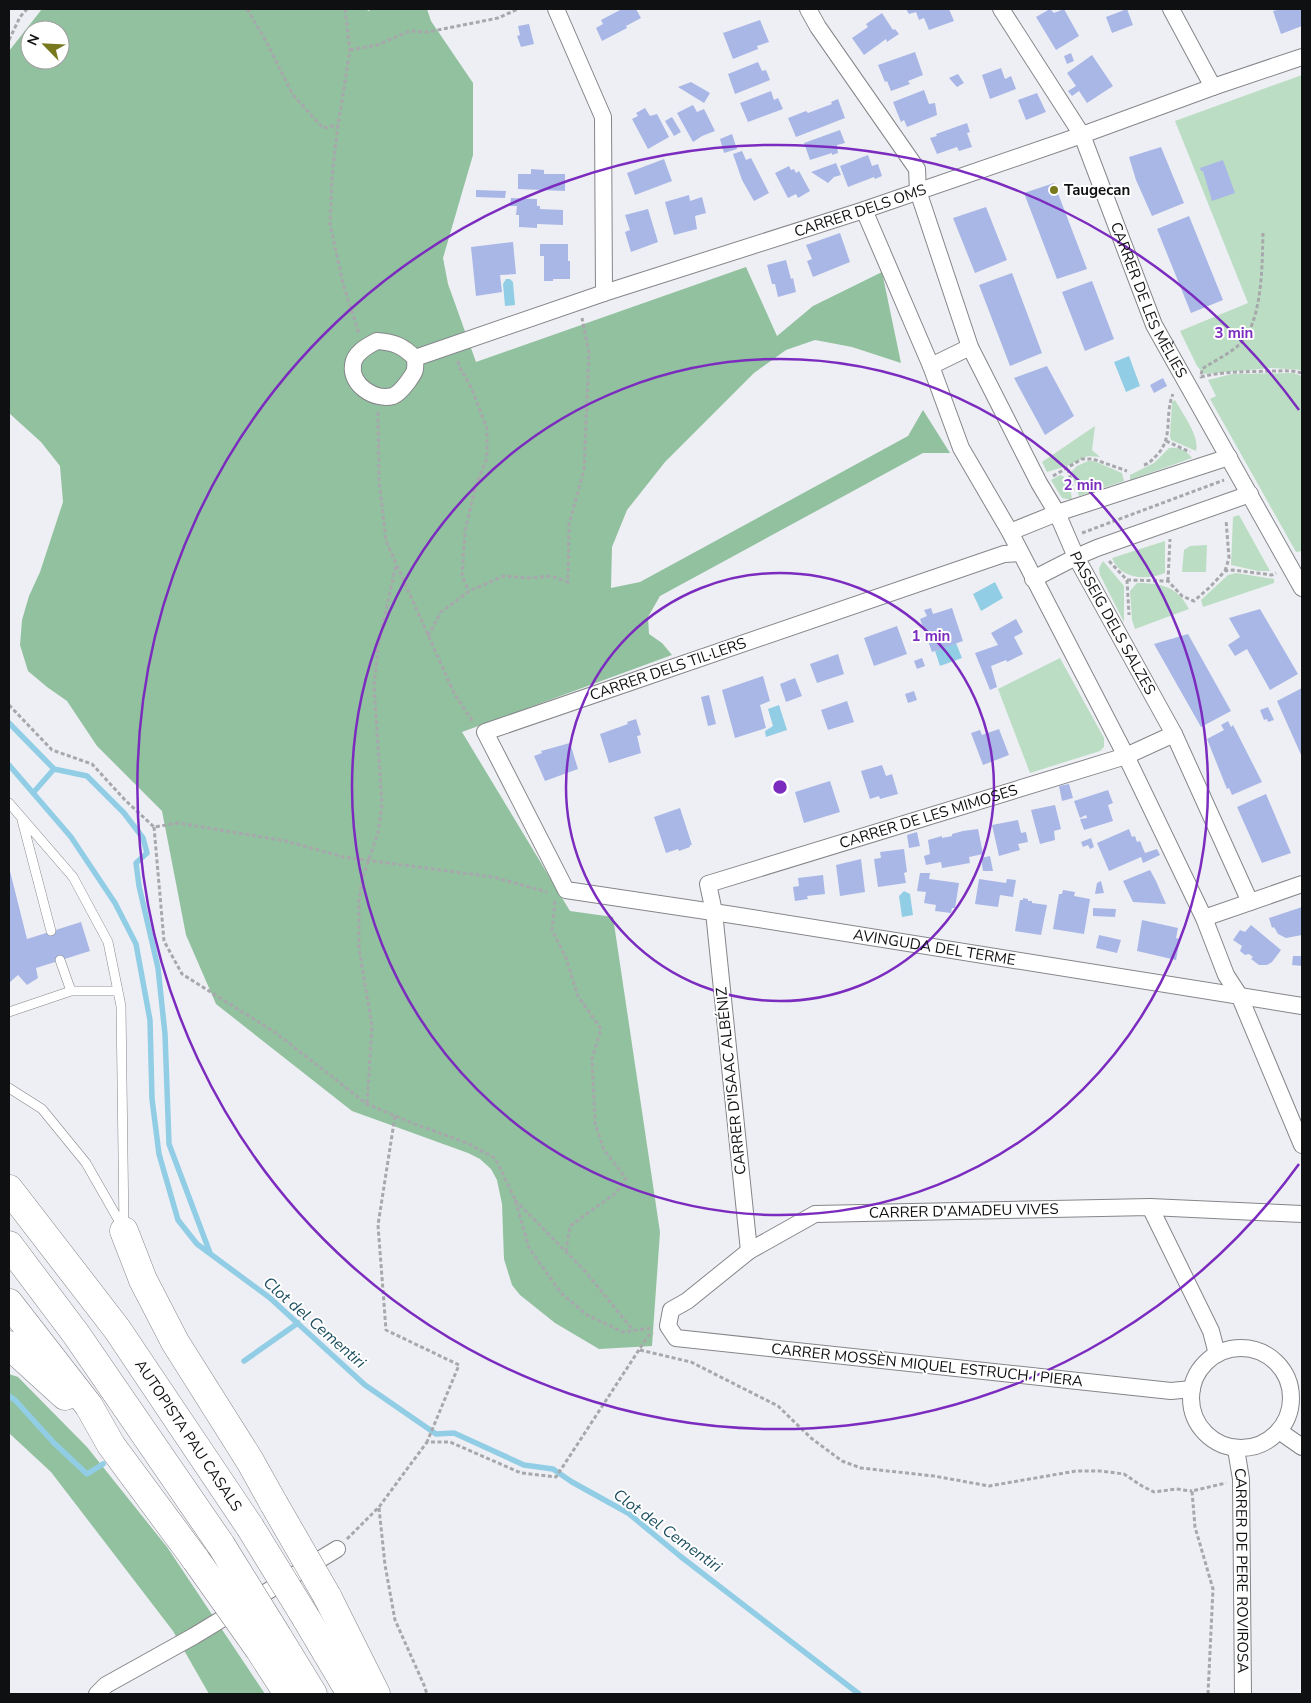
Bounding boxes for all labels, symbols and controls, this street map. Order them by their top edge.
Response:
north arrow [20,20,70,70]
text: N [23,31,44,49]
street label: CARRER DELS OMS [792,179,929,242]
place label: Taugecan [1064,180,1130,200]
marker: Taugecan [1048,184,1060,196]
street label: CARRER DE LES MÈLIES [1106,219,1192,382]
text: 3 min [1215,323,1253,343]
text: 2 min [1064,475,1102,495]
street label: PASSEIG DELS SALZES [1065,548,1160,698]
text: 1 min [912,626,950,646]
street label: CARRER DELS TIL·LERS [587,633,749,705]
centre of rings [771,778,789,796]
street label: CARRER DE LES MIMOSES [837,780,1020,853]
street label: AVINGUDA DEL TERME [852,924,1017,970]
street label: CARRER D'ISAAC ALBÉNIZ [711,986,751,1176]
street label: CARRER D'AMADEU VIVES [869,1199,1059,1223]
water label: Clot del Cementiri [258,1272,371,1374]
street label: CARRER MOSSÈN MIQUEL ESTRUCH I PIERA [770,1339,1084,1391]
street label: AUTOPISTA PAU CASALS [130,1356,247,1515]
street label: CARRER DE PERE ROVIROSA [1229,1466,1253,1673]
water label: Clot del Cementiri [609,1484,726,1578]

